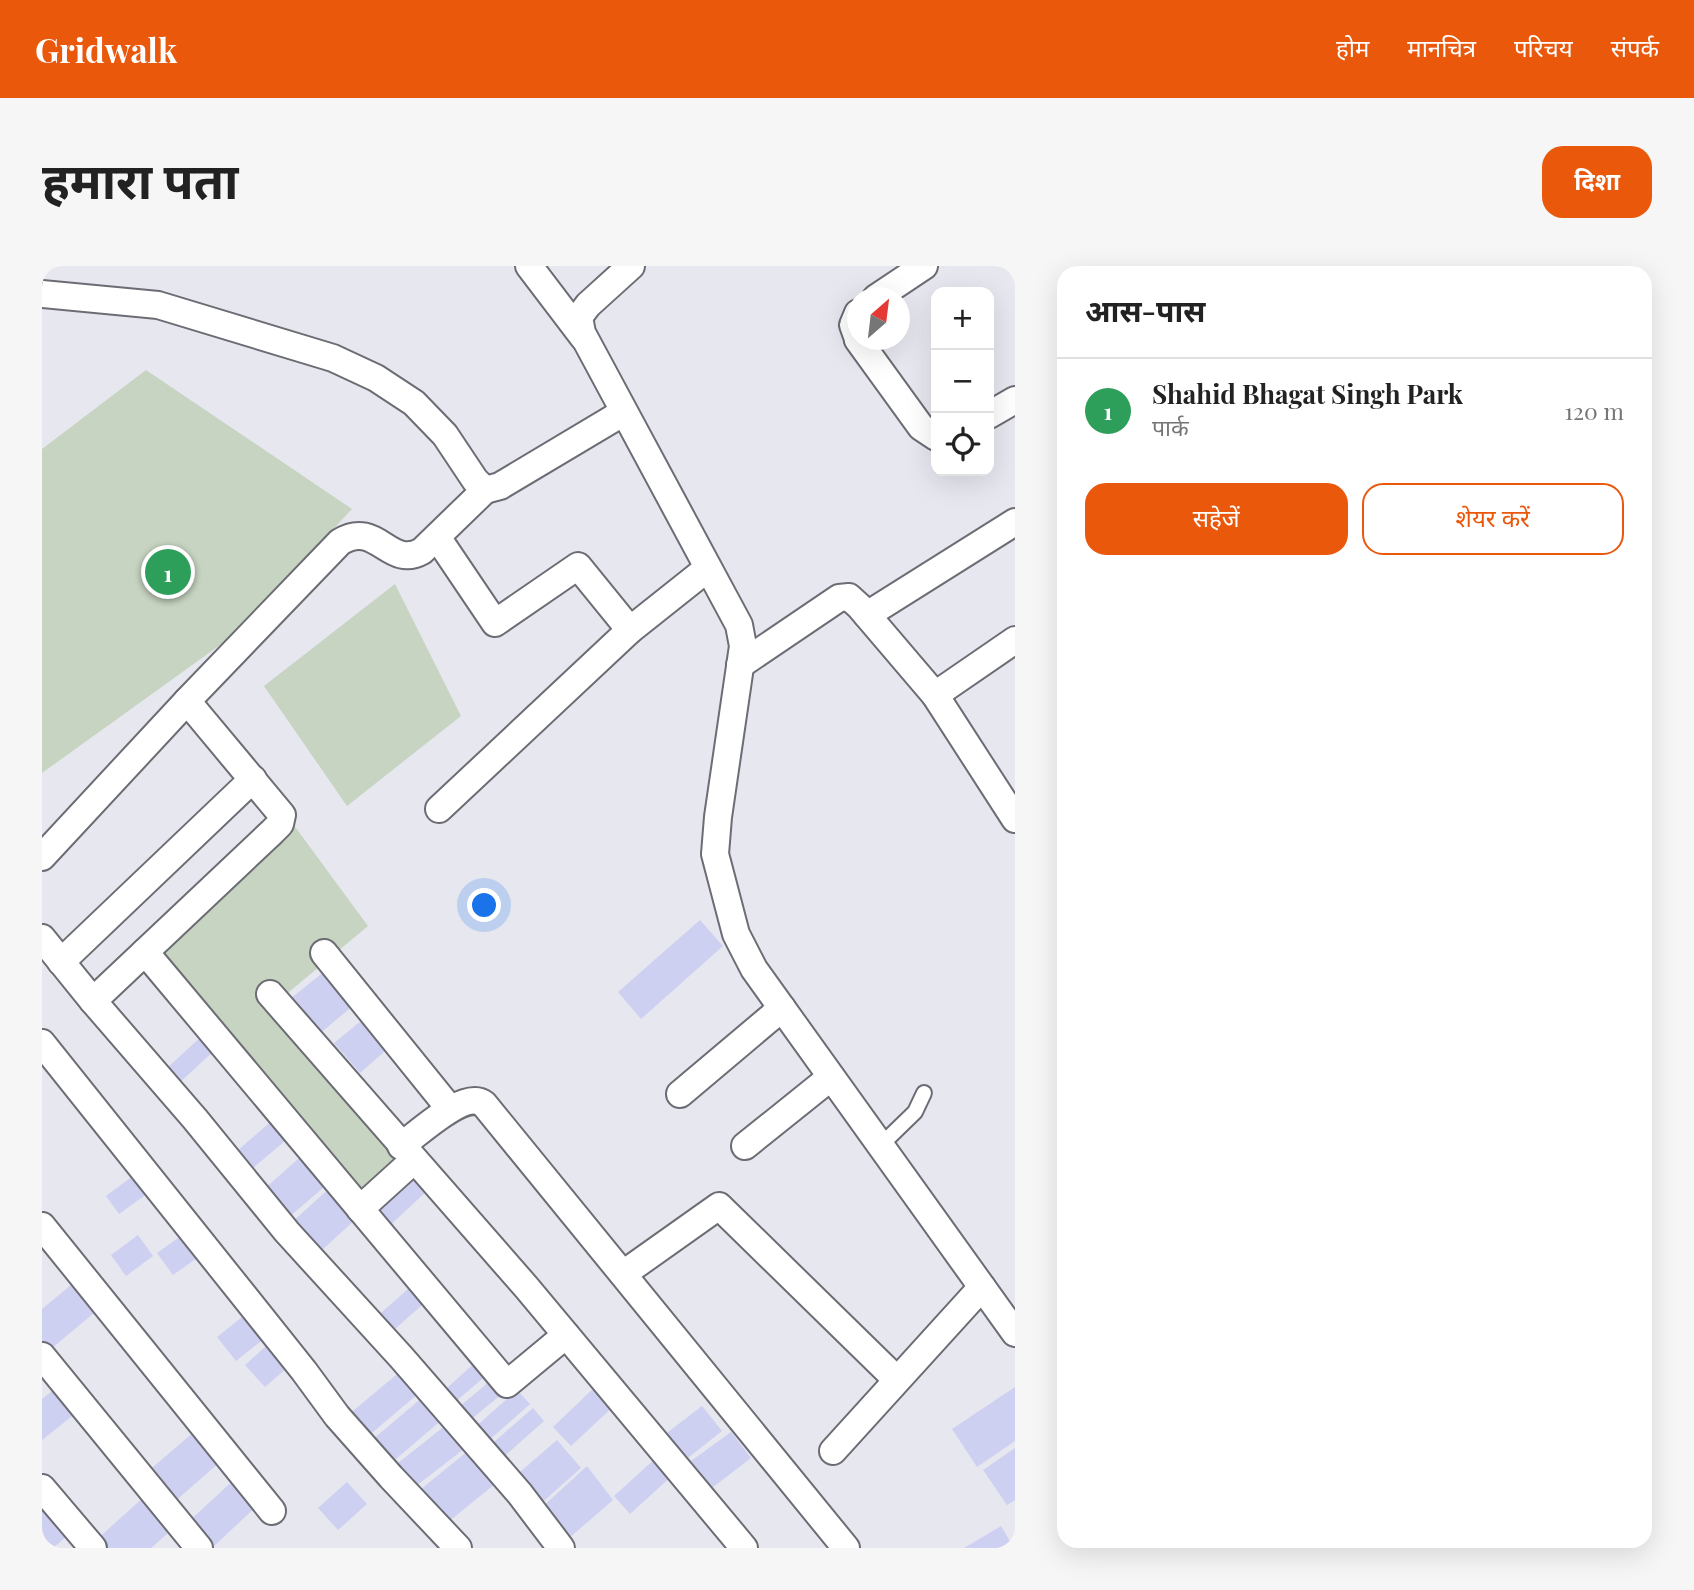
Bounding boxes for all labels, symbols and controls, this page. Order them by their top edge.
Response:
text: Gridwalk [35,27,177,71]
text: होम [1336,31,1369,63]
text: मानचित्र [1407,31,1476,63]
text: परिचय [1514,31,1573,63]
text: संपर्क [1611,31,1659,63]
text: हमारा पता [42,146,238,211]
button: दिशा [1542,146,1652,218]
north arrow [847,287,910,350]
map controls [931,287,994,476]
button: + [931,287,994,350]
text: आस-पास [1085,290,1205,330]
button: − [931,350,994,413]
text: Shahid Bhagat Singh Park [1152,376,1463,411]
text: 1 [1104,395,1112,426]
text: 120 m [1565,395,1624,426]
text: पार्क [1152,411,1189,442]
button: locate [931,413,994,476]
button: सहेजें [1085,483,1348,555]
button: शेयर करें [1362,483,1624,555]
pin: 1 [145,546,191,598]
your location [467,888,501,922]

